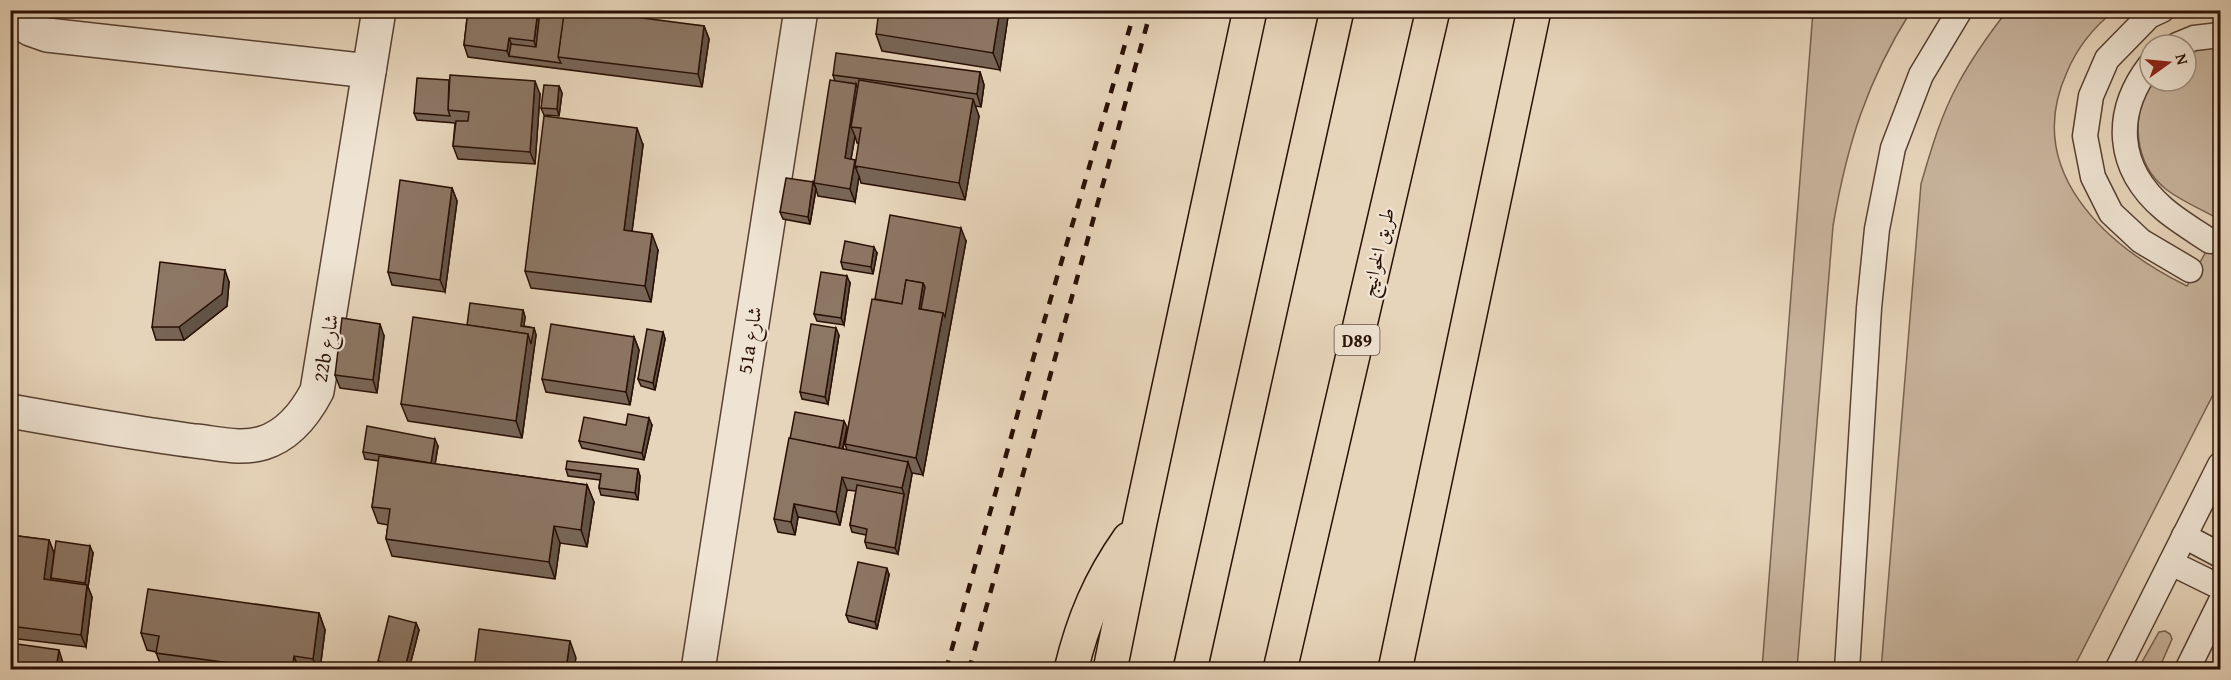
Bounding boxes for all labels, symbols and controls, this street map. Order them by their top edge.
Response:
north arrow [2138,33,2198,93]
text: N [2170,51,2196,68]
street label: طريق الخوانيج [1353,204,1405,300]
street label: 51a شارع [729,304,773,376]
street label: 22b شارع [305,312,349,385]
road number: D89 [1334,325,1380,355]

